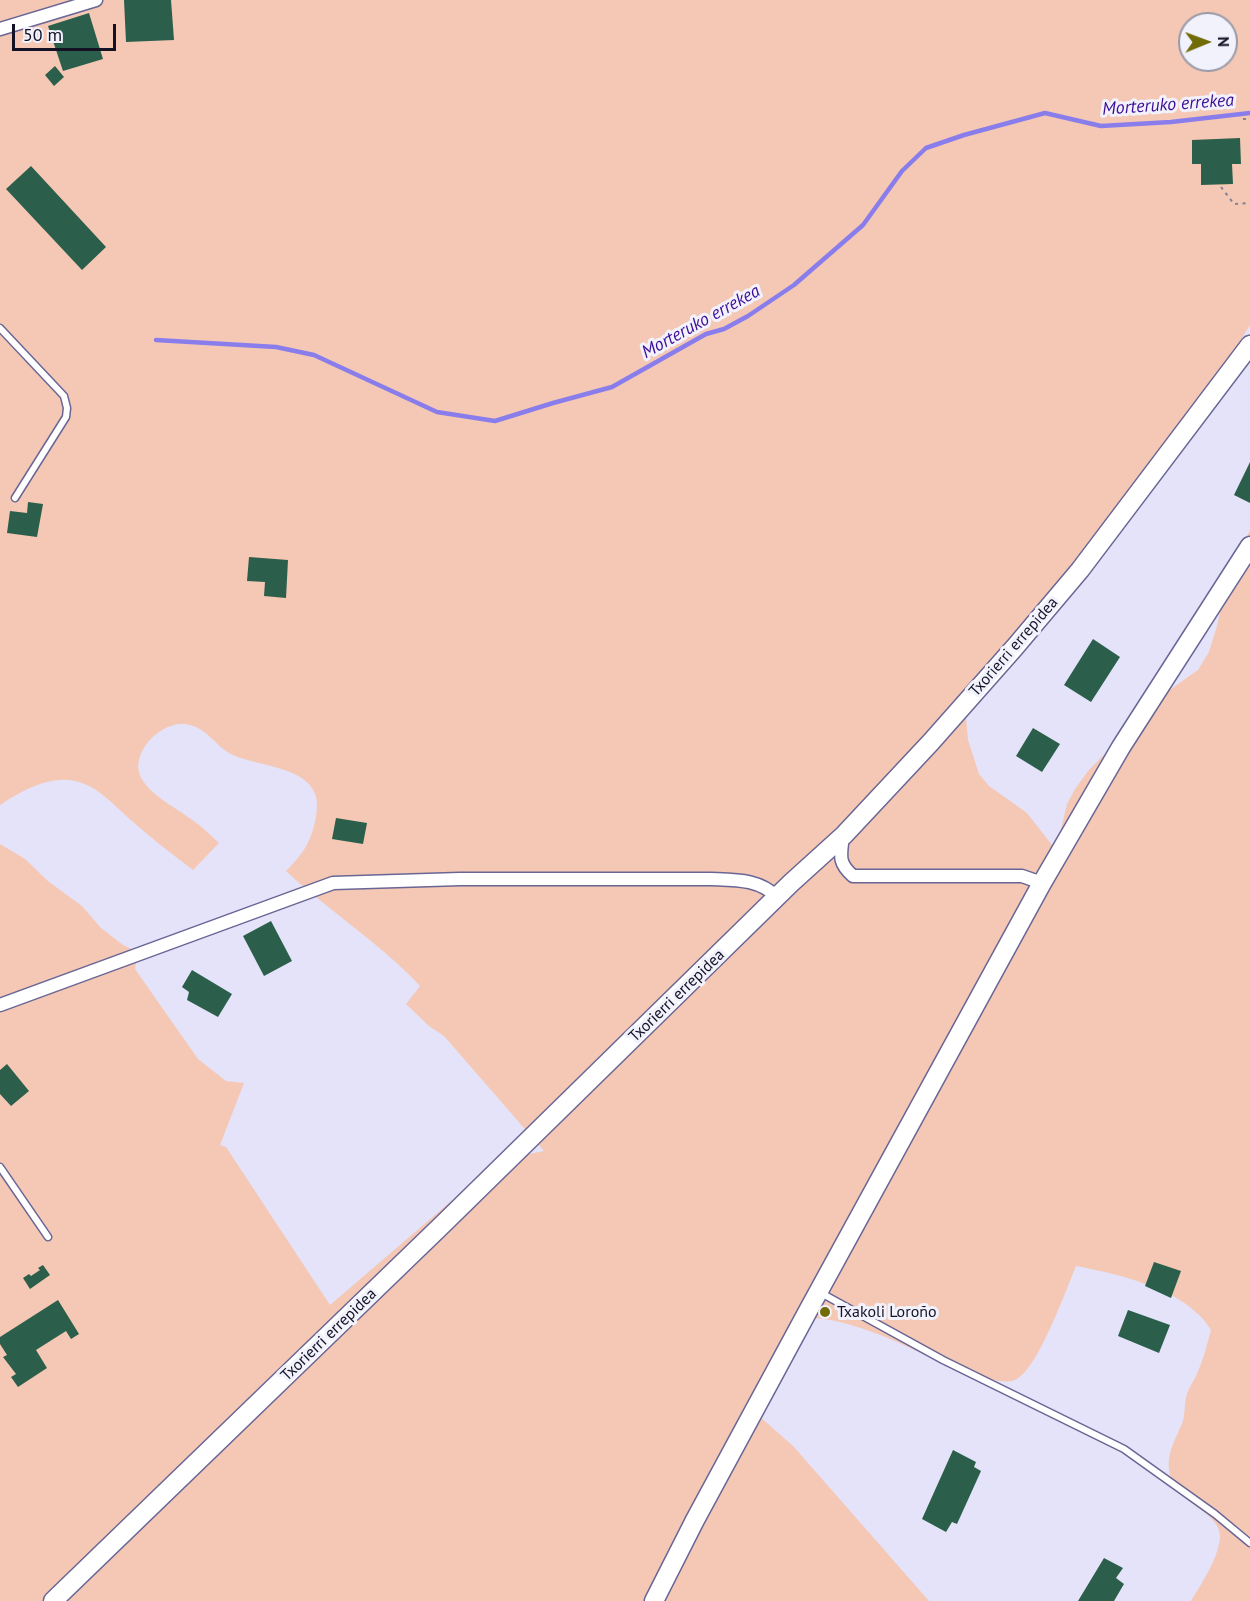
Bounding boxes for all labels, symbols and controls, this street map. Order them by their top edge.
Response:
scale bar [15,12,118,50]
north arrow [1178,12,1238,72]
text: 50 m [23,23,62,46]
text: N [1214,36,1234,47]
water label: Morteruko errekea [1101,90,1235,120]
water label: Morteruko errekea [638,281,764,363]
street label: Txorierri errepidea [966,593,1062,701]
street label: Txorierri errepidea [625,946,729,1046]
street label: Txorierri errepidea [277,1285,381,1385]
place label: Txakoli Loroño [837,1302,937,1322]
marker: Txakoli Loroño [818,1305,832,1319]

